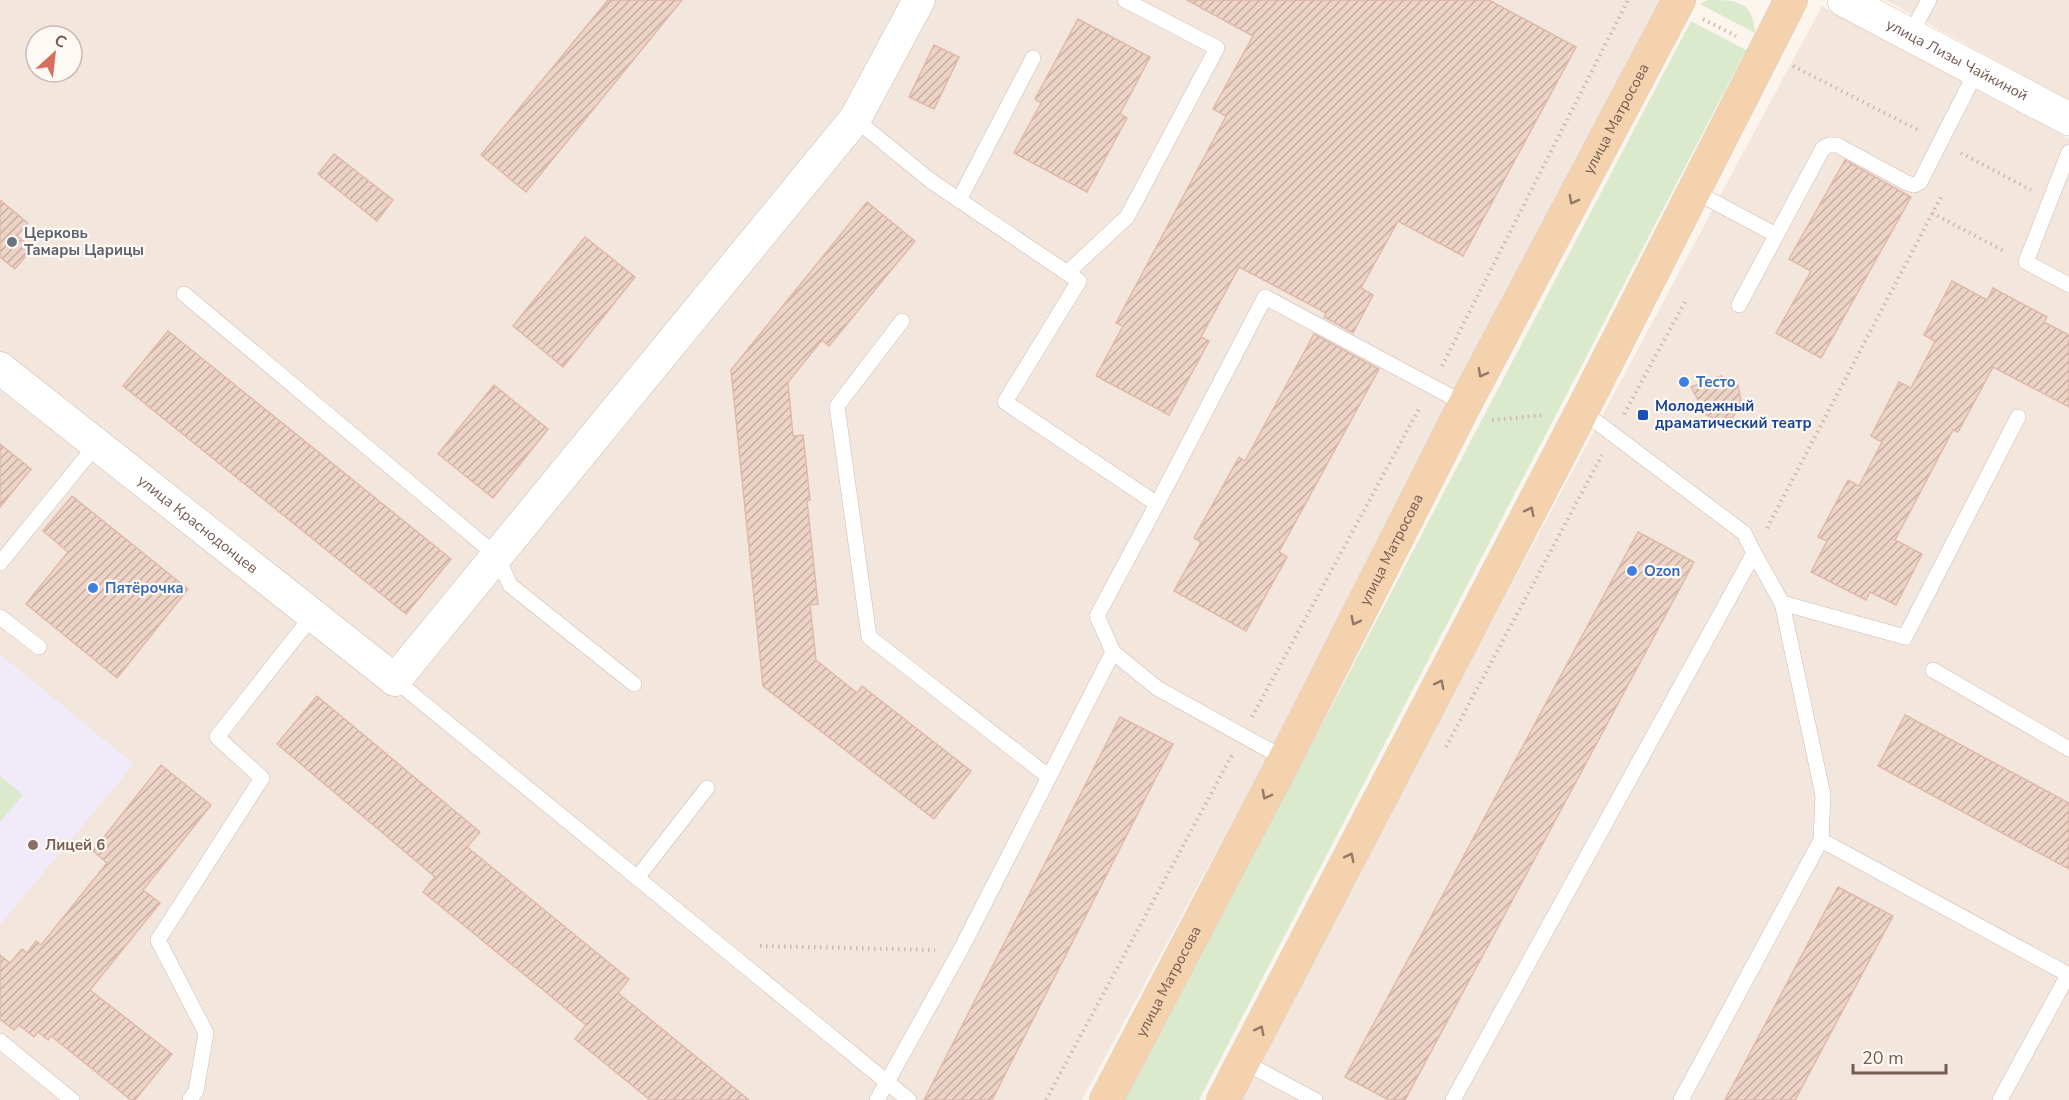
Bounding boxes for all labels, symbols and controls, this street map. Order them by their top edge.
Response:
street label: улица Лизы Чайкиной [1883,14,2032,106]
north arrow [24,24,84,84]
text: С [51,29,70,54]
street label: улица Матросова [1579,60,1654,178]
one-way arrow [1569,194,1580,205]
place label: Церковь Тамары Царицы [24,223,144,260]
marker: Церковь Тамары Царицы [5,235,19,249]
one-way arrow [1478,366,1489,377]
place label: Тесто [1696,372,1736,392]
marker: Тесто [1677,375,1691,389]
place label: Молодежный драматический театр [1655,396,1812,433]
marker: Молодежный драматический театр [1636,408,1650,422]
street label: улица Краснодонцев [133,470,262,578]
street label: улица Матросова [1355,490,1428,609]
one-way arrow [1523,506,1535,517]
place label: Ozon [1644,561,1680,581]
marker: Ozon [1625,564,1639,578]
place label: Пятёрочка [105,578,184,598]
marker: Пятёрочка [86,581,100,595]
one-way arrow [1351,615,1362,625]
one-way arrow [1433,679,1445,690]
one-way arrow [1262,788,1273,799]
place label: Лицей 6 [45,835,105,855]
marker: Лицей 6 [26,838,40,852]
one-way arrow [1343,852,1355,863]
street label: улица Матросова [1131,922,1206,1040]
one-way arrow [1253,1025,1265,1036]
scale bar [1853,1037,1946,1075]
text: 20 m [1862,1046,1904,1070]

